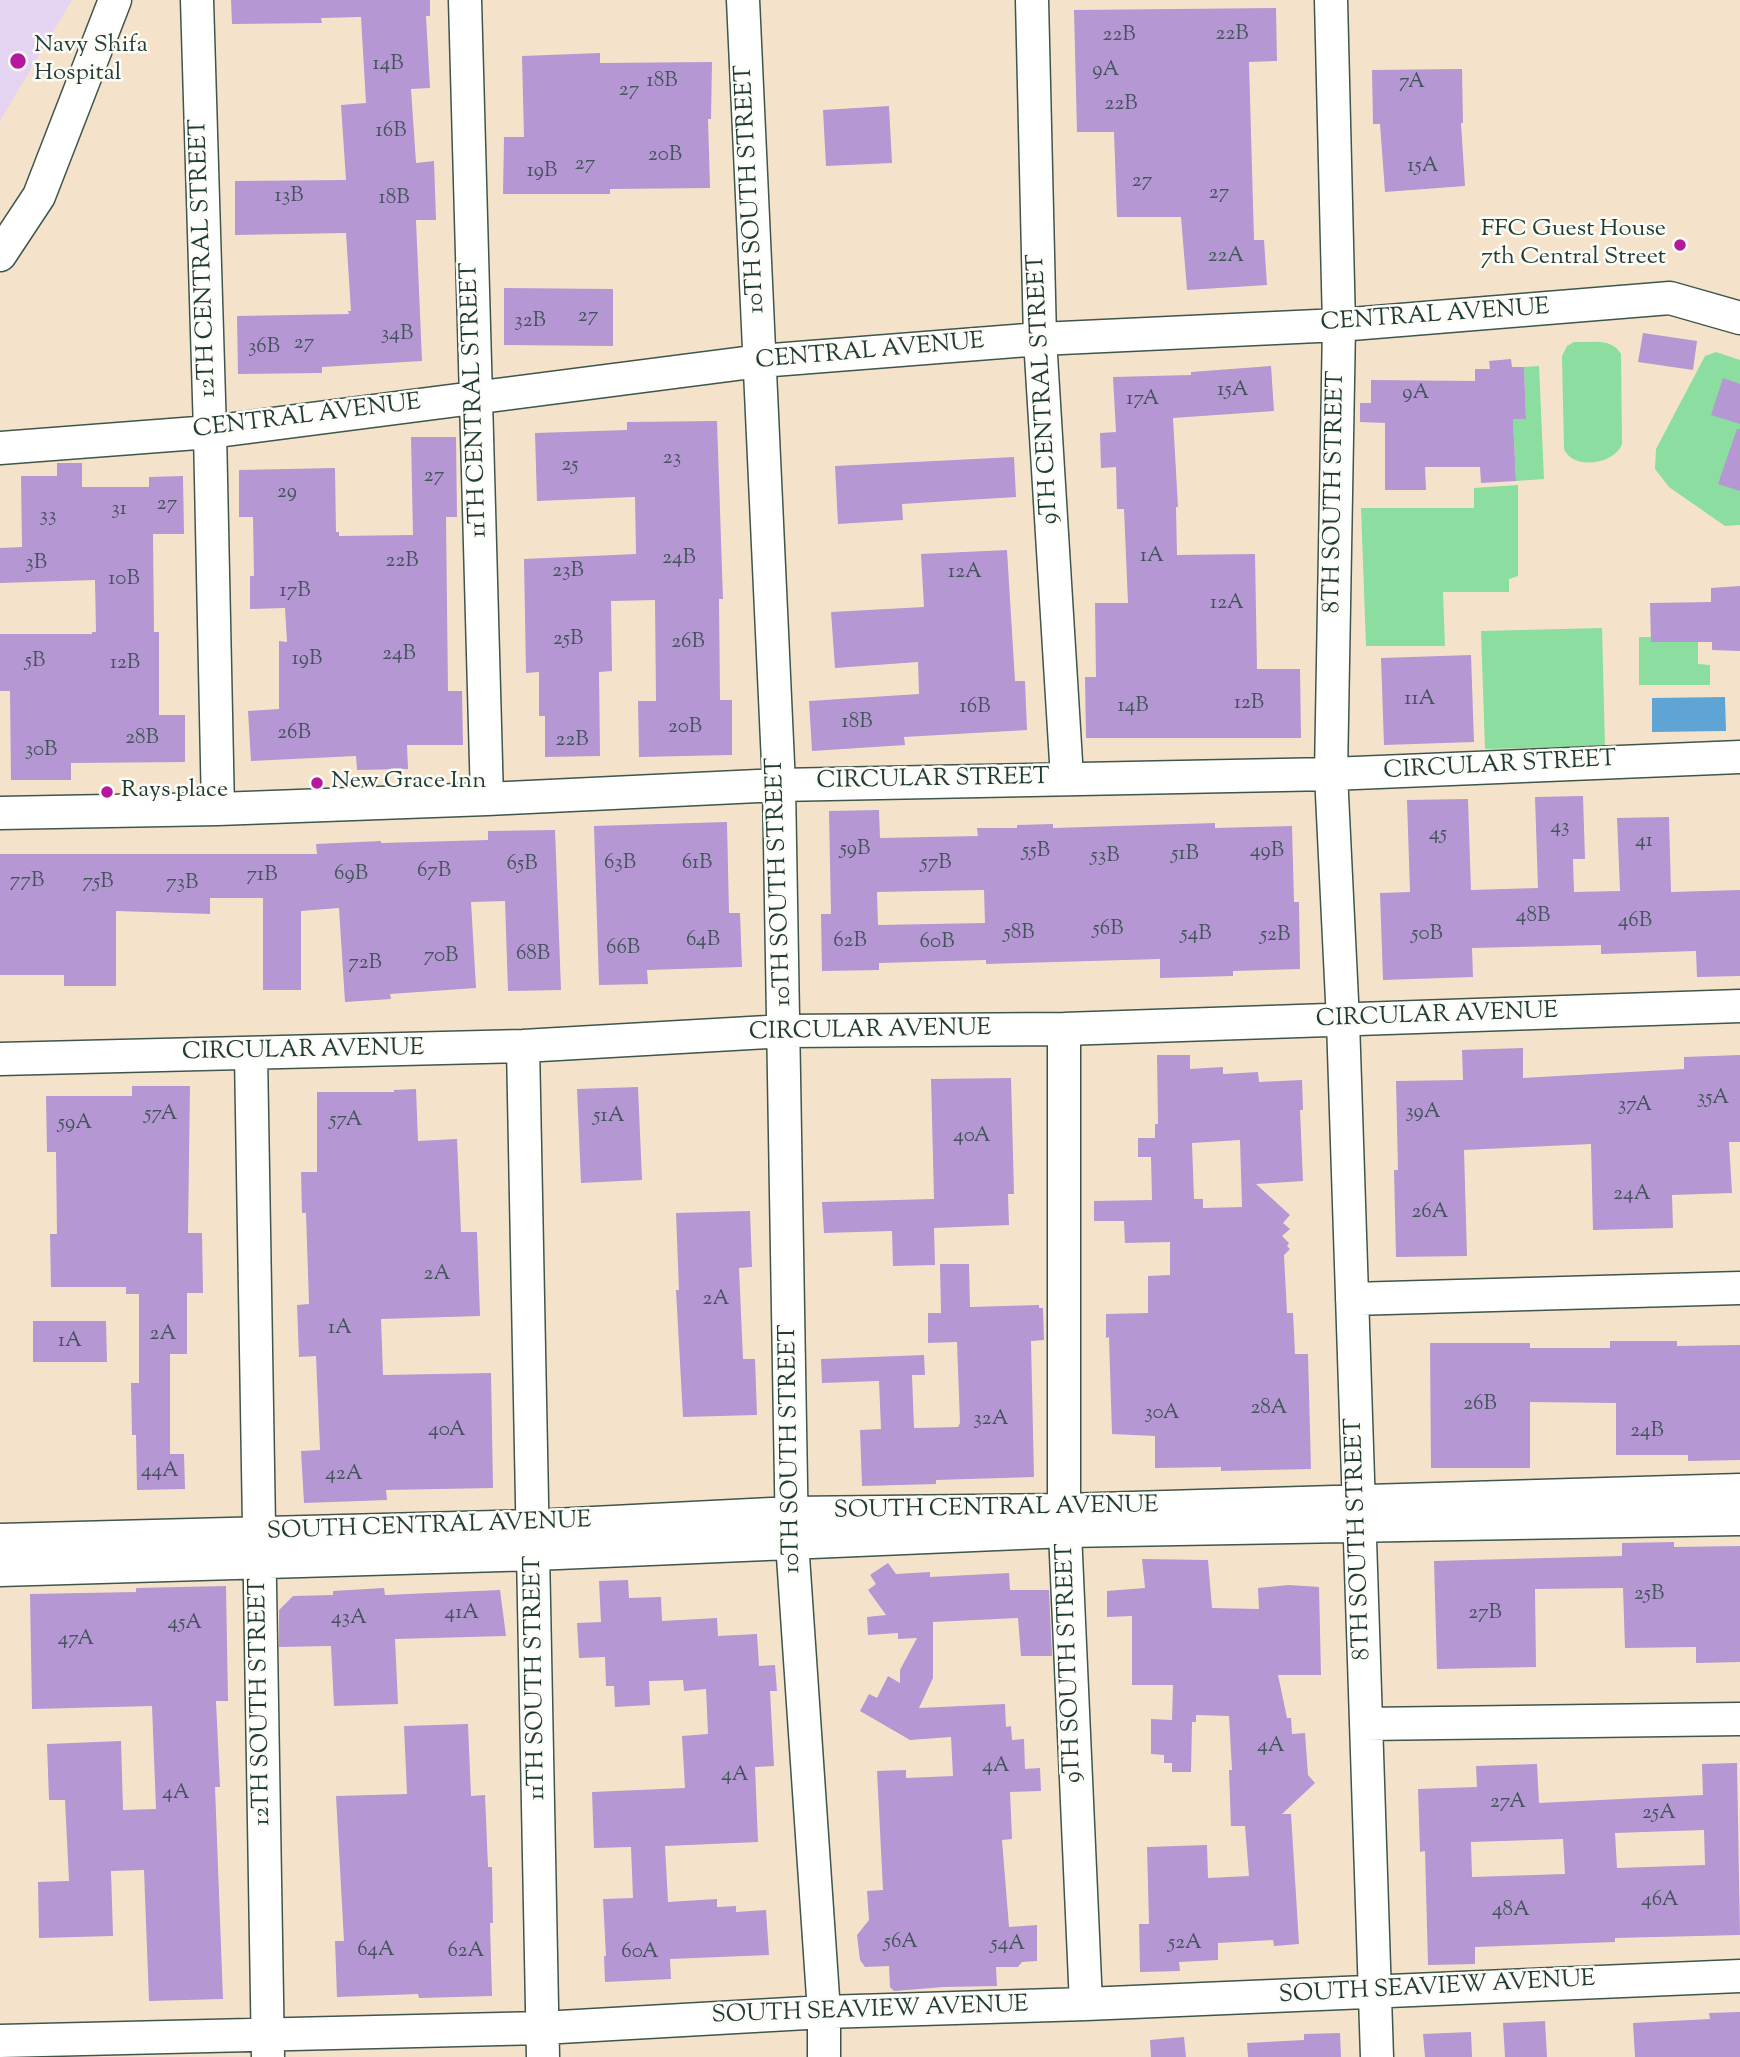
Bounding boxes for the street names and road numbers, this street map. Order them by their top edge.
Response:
street label: 10TH SOUTH STREET [731,64,773,314]
street label: 12TH CENTRAL STREET [186,118,224,398]
street label: 9TH CENTRAL STREET [1024,253,1066,525]
street label: 11TH CENTRAL STREET [457,262,495,538]
street label: CENTRAL AVENUE [1320,295,1550,339]
street label: CENTRAL AVENUE [754,329,986,377]
street label: 8TH SOUTH STREET [1319,370,1353,614]
street label: CENTRAL AVENUE [191,390,423,446]
street label: CIRCULAR STREET [1383,747,1617,787]
street label: 10TH SOUTH STREET [762,757,800,1007]
street label: CIRCULAR STREET [816,765,1050,797]
street label: CIRCULAR AVENUE [1315,998,1559,1036]
street label: CIRCULAR AVENUE [749,1015,991,1049]
street label: CIRCULAR AVENUE [182,1035,424,1069]
street label: 10TH SOUTH STREET [775,1324,809,1574]
street label: 8TH SOUTH STREET [1341,1417,1379,1661]
street label: SOUTH CENTRAL AVENUE [833,1493,1159,1527]
street label: SOUTH CENTRAL AVENUE [266,1508,592,1548]
street label: 9TH SOUTH STREET [1052,1543,1090,1783]
street label: 11TH SOUTH STREET [520,1555,554,1801]
street label: 12TH SOUTH STREET [245,1578,279,1826]
street label: SOUTH SEAVIEW AVENUE [1278,1966,1596,2012]
street label: SOUTH SEAVIEW AVENUE [711,1992,1029,2032]

